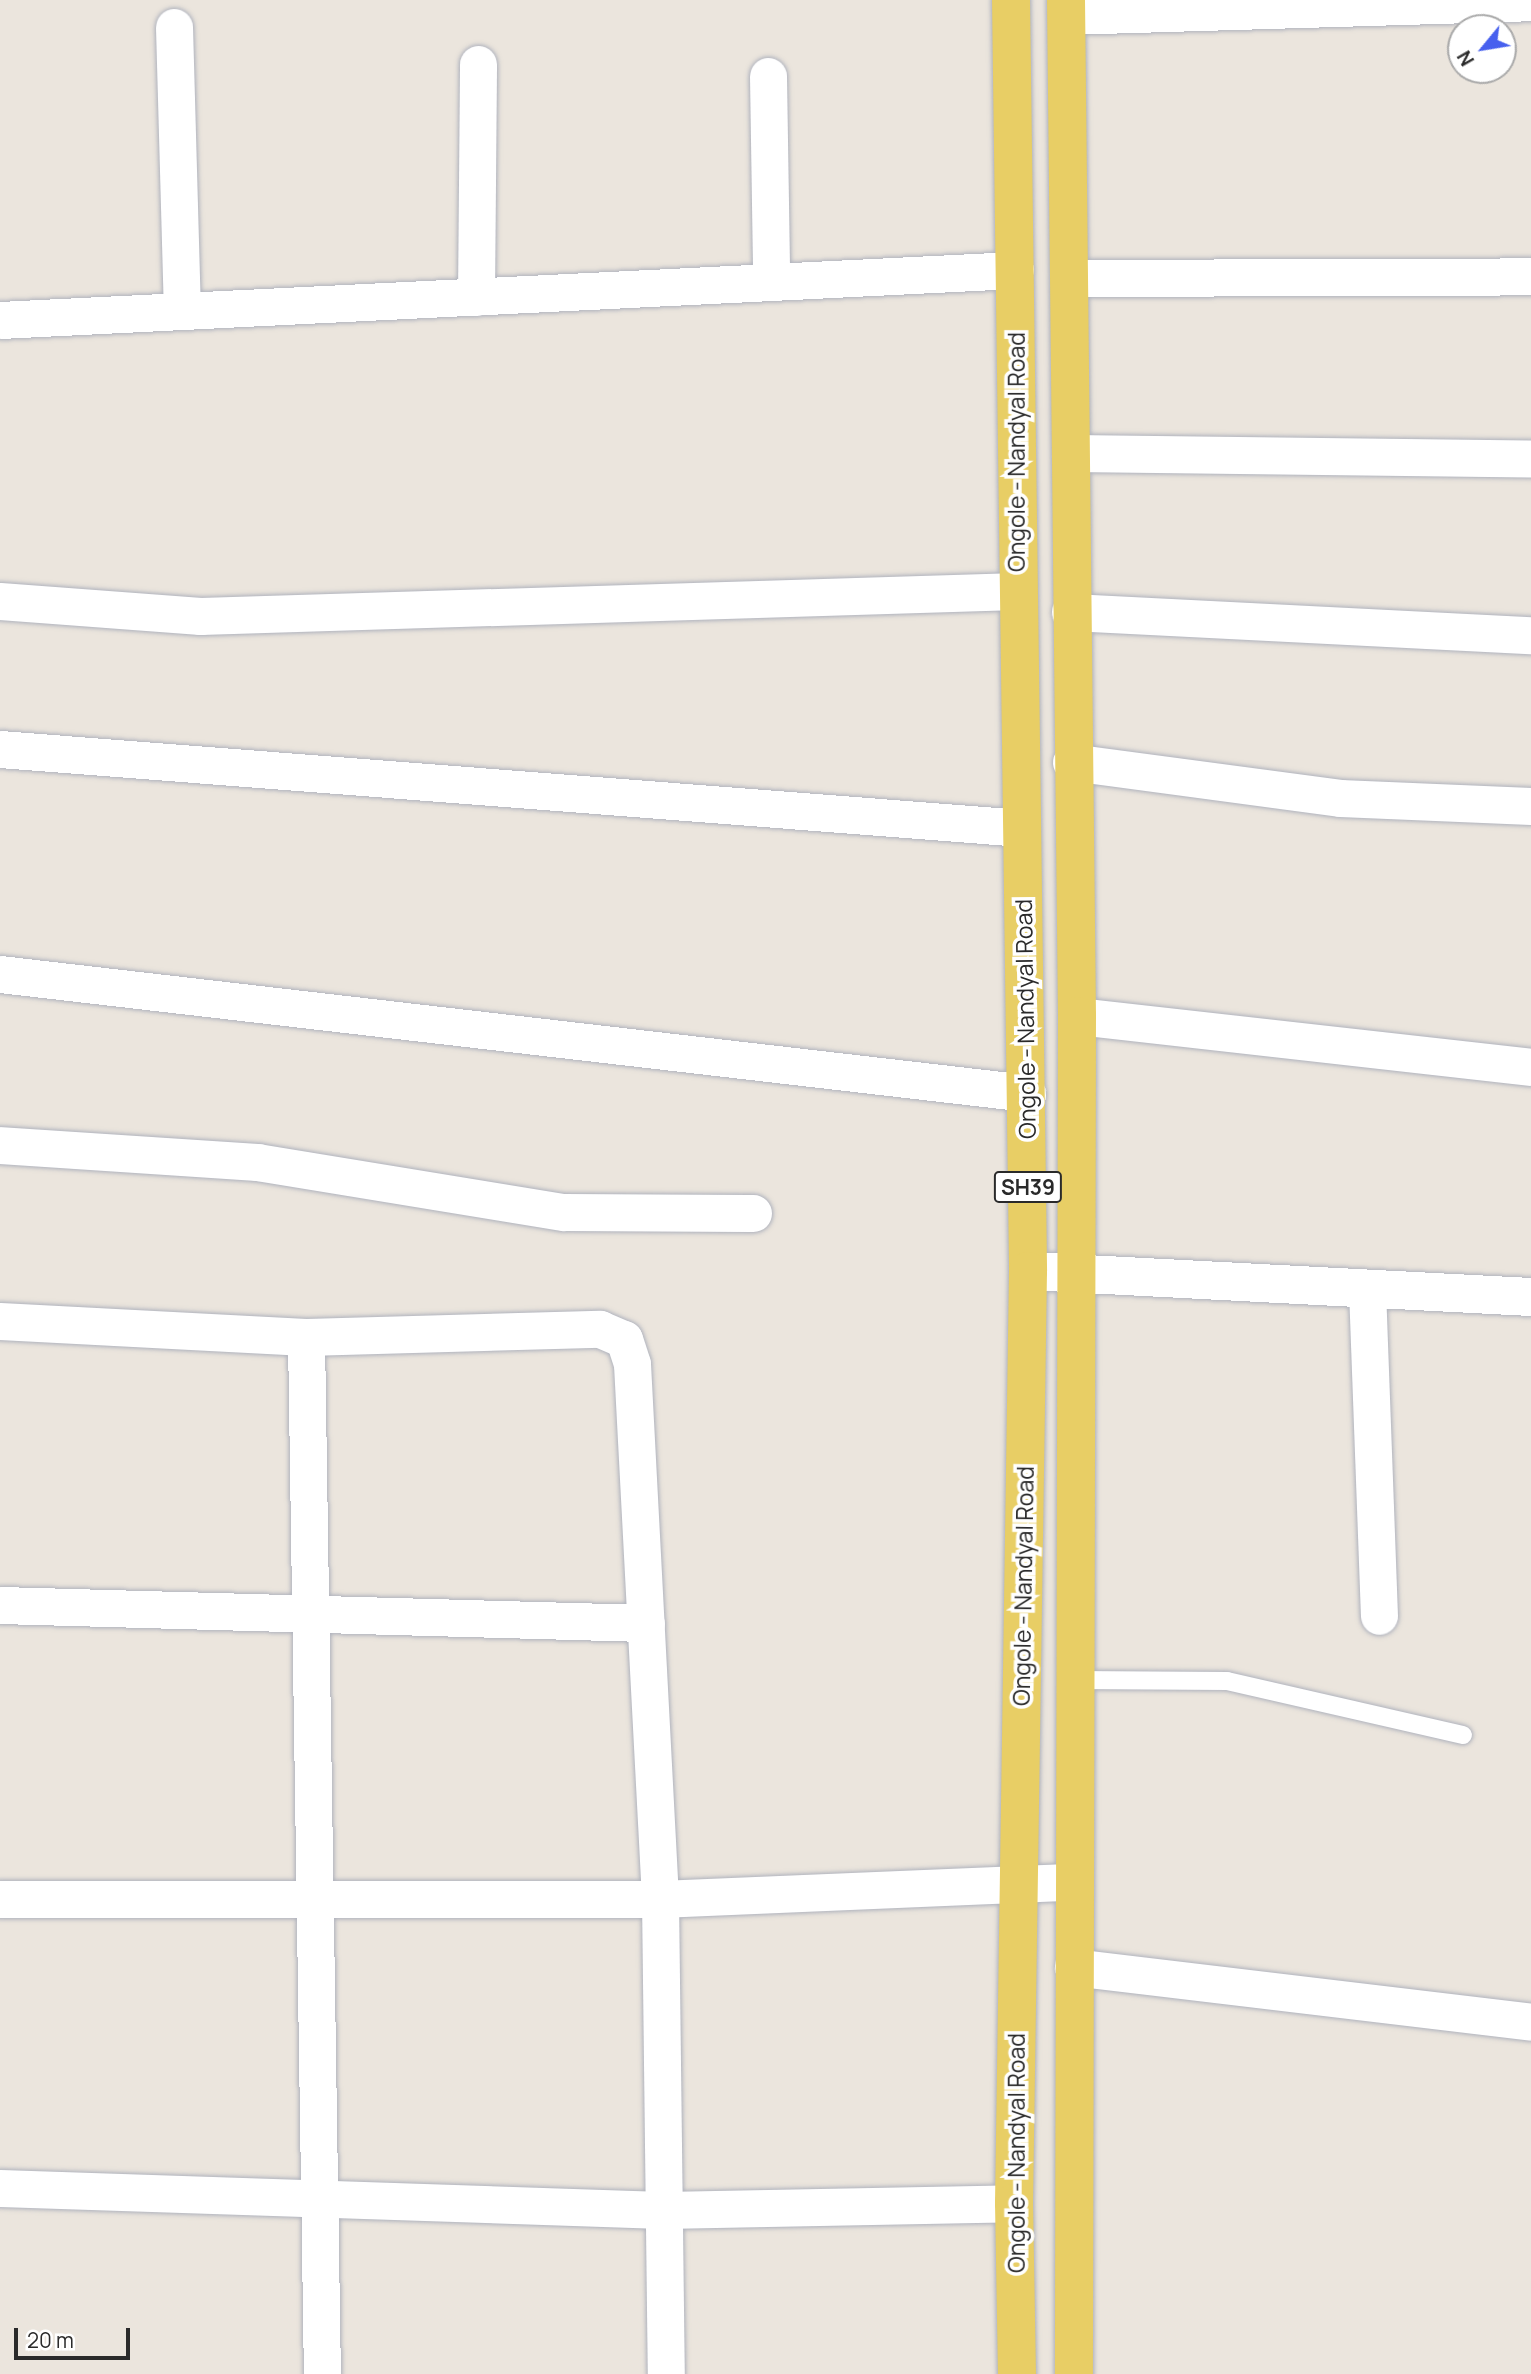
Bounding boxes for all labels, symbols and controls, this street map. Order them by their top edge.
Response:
north arrow [1447,14,1517,84]
text: N [1451,46,1480,71]
street label: Ongole - Nandyal Road [1002,332,1030,572]
street label: Ongole - Nandyal Road [1009,899,1041,1139]
road number: SH39 [993,1170,1063,1204]
street label: Ongole - Nandyal Road [1007,1466,1039,1706]
street label: Ongole - Nandyal Road [1002,2033,1030,2273]
scale bar [18,2314,133,2358]
text: 20 m [27,2326,74,2354]

